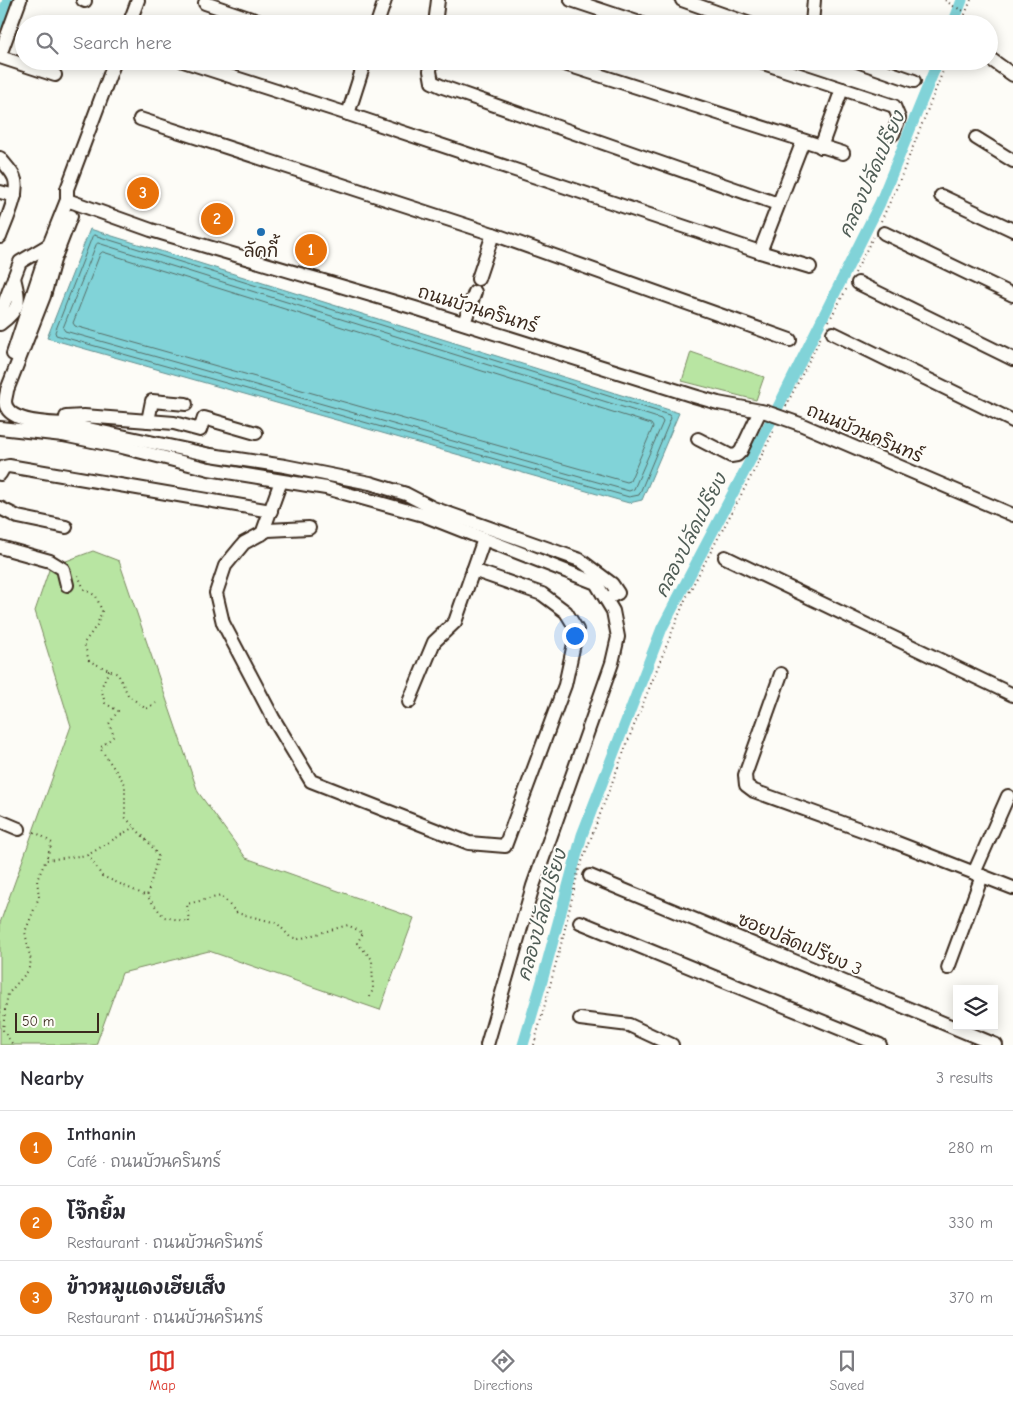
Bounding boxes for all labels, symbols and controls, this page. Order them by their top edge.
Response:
search box [15,15,998,70]
icon: search [33,29,61,57]
text: Search here [73,32,172,54]
water label: คลองปลัดเปรียง [833,106,910,241]
pin: 3 [127,174,159,212]
pin: 2 [201,200,233,238]
marker: ลัคกี้ [255,226,267,238]
pin: 1 [295,231,327,269]
place label: ลัคกี้ [244,234,281,262]
street label: ถนนบัวนครินทร์ [415,278,542,338]
street label: ถนนบัวนครินทร์ [804,397,928,468]
water label: คลองปลัดเปรียง [649,468,732,601]
your location [562,623,588,649]
water label: คลองปลัดเปรียง [512,845,572,983]
street label: ซอยปลัดเปรียง 3 [734,907,866,980]
map controls [953,985,998,1030]
button: layers [953,985,998,1030]
scale bar [15,1010,99,1033]
text: 50 m [22,1013,54,1030]
text: Nearby [20,1066,84,1090]
text: 3 results [936,1069,993,1087]
text: Inthanin [67,1123,136,1145]
text: 1 [33,1139,39,1157]
text: 280 m [948,1139,993,1157]
text: Café · ถนนบัวนครินทร์ [67,1153,221,1171]
text: โจ๊กยิ้ม [67,1202,126,1224]
text: 2 [32,1214,40,1232]
text: 330 m [948,1214,993,1232]
text: Restaurant · ถนนบัวนครินทร์ [67,1234,263,1252]
text: ข้าวหมูแดงเฮียเส็ง [67,1277,226,1299]
text: 3 [32,1289,40,1307]
text: 370 m [949,1289,993,1307]
text: Restaurant · ถนนบัวนครินทร์ [67,1309,263,1327]
tab: Map [148,1347,176,1394]
tab: Directions [473,1347,533,1394]
tab: Saved [830,1347,865,1394]

